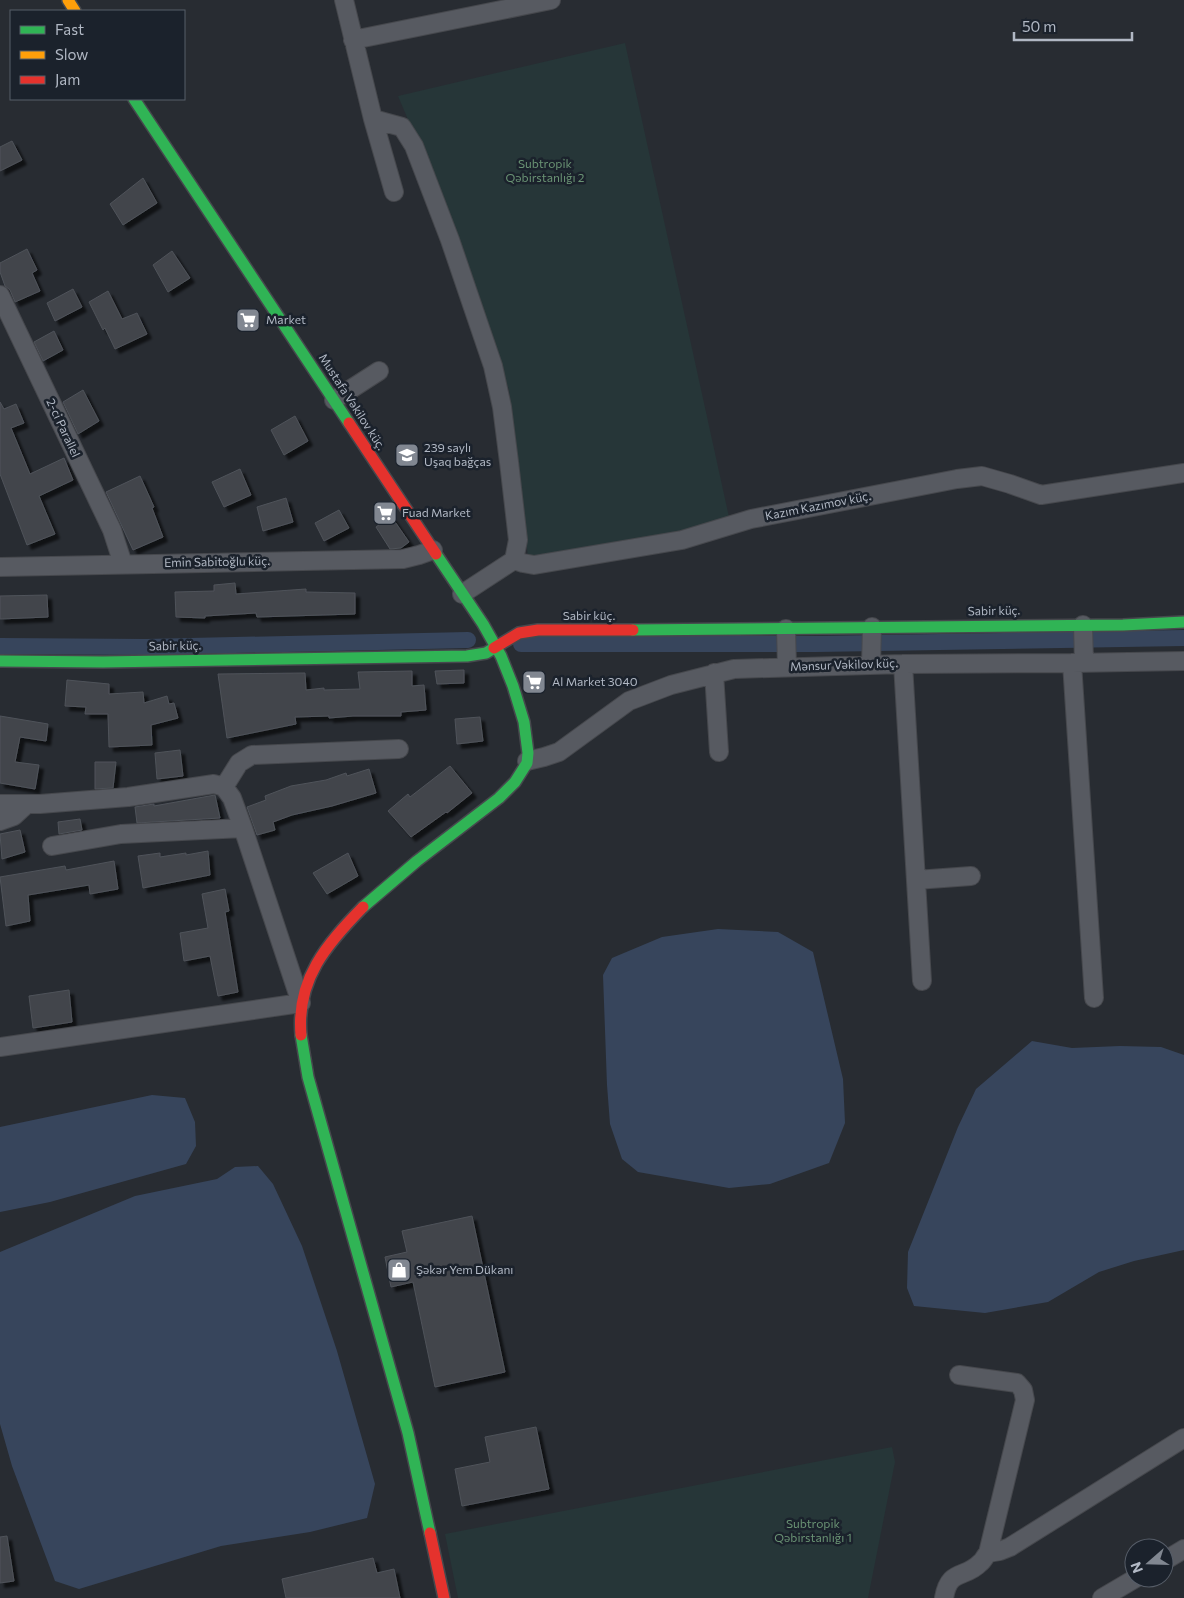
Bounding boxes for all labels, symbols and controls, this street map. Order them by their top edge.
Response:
legend [10,10,185,100]
scale bar [1014,10,1132,42]
text: 50 m [1022,17,1056,35]
text: Fast [55,20,84,38]
text: Slow [55,45,88,63]
text: Jam [55,70,80,88]
park label: Subtropik Qəbirstanlığı 2 [505,156,585,184]
supermarket icon: Market [235,307,261,333]
place label: Market [266,312,306,326]
street label: Mustafa Vəkilov küç. [316,351,389,452]
street label: 2-ci Parallel [44,396,84,459]
place label: 239 saylı Uşaq bağças [424,440,491,468]
school or university icon: 239 saylı Uşaq bağças [394,442,420,468]
street label: Kazım Kazımov küç. [764,488,872,522]
supermarket icon: Fuad Market [372,500,398,526]
place label: Fuad Market [402,505,471,519]
street label: Emin Sabitoğlu küç. [164,553,270,569]
street label: Sabir küç. [968,603,1021,617]
street label: Sabir küç. [563,608,615,622]
street label: Sabir küç. [149,638,202,652]
street label: Mənsur Vəkilov küç. [790,655,898,673]
supermarket icon: Al Market 3040 [521,669,547,695]
place label: Al Market 3040 [552,674,638,688]
shop icon: Şəkər Yem Dükanı [386,1257,412,1283]
place label: Şəkər Yem Dükanı [416,1262,513,1276]
park label: Subtropik Qəbirstanlığı 1 [774,1516,852,1544]
north arrow [1124,1538,1174,1588]
text: N [1127,1560,1146,1575]

